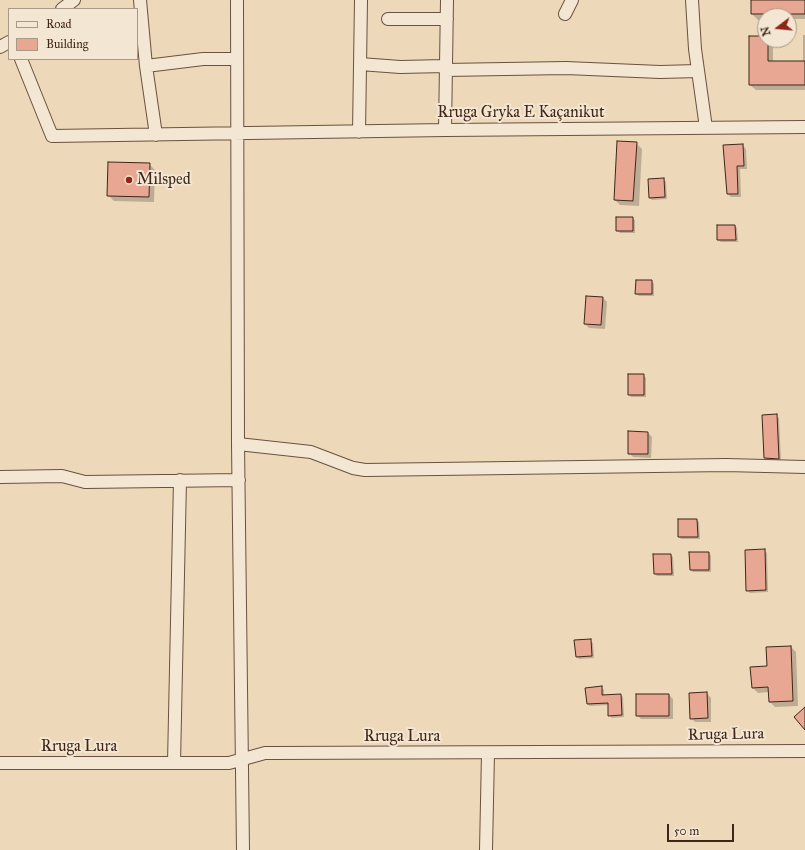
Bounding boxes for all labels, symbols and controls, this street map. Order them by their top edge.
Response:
legend [8,8,138,60]
north arrow [757,8,797,48]
text: Road [46,17,72,31]
text: N [758,25,773,37]
text: Building [46,37,88,51]
street label: Rruga Gryka E Kaçanikut [437,103,605,123]
place label: Milsped [137,170,191,190]
marker: Milsped [124,175,134,185]
street label: Rruga Lura [688,725,764,745]
street label: Rruga Lura [364,727,440,747]
street label: Rruga Lura [41,737,117,757]
scale bar [669,816,736,842]
text: 50 m [674,824,699,838]

